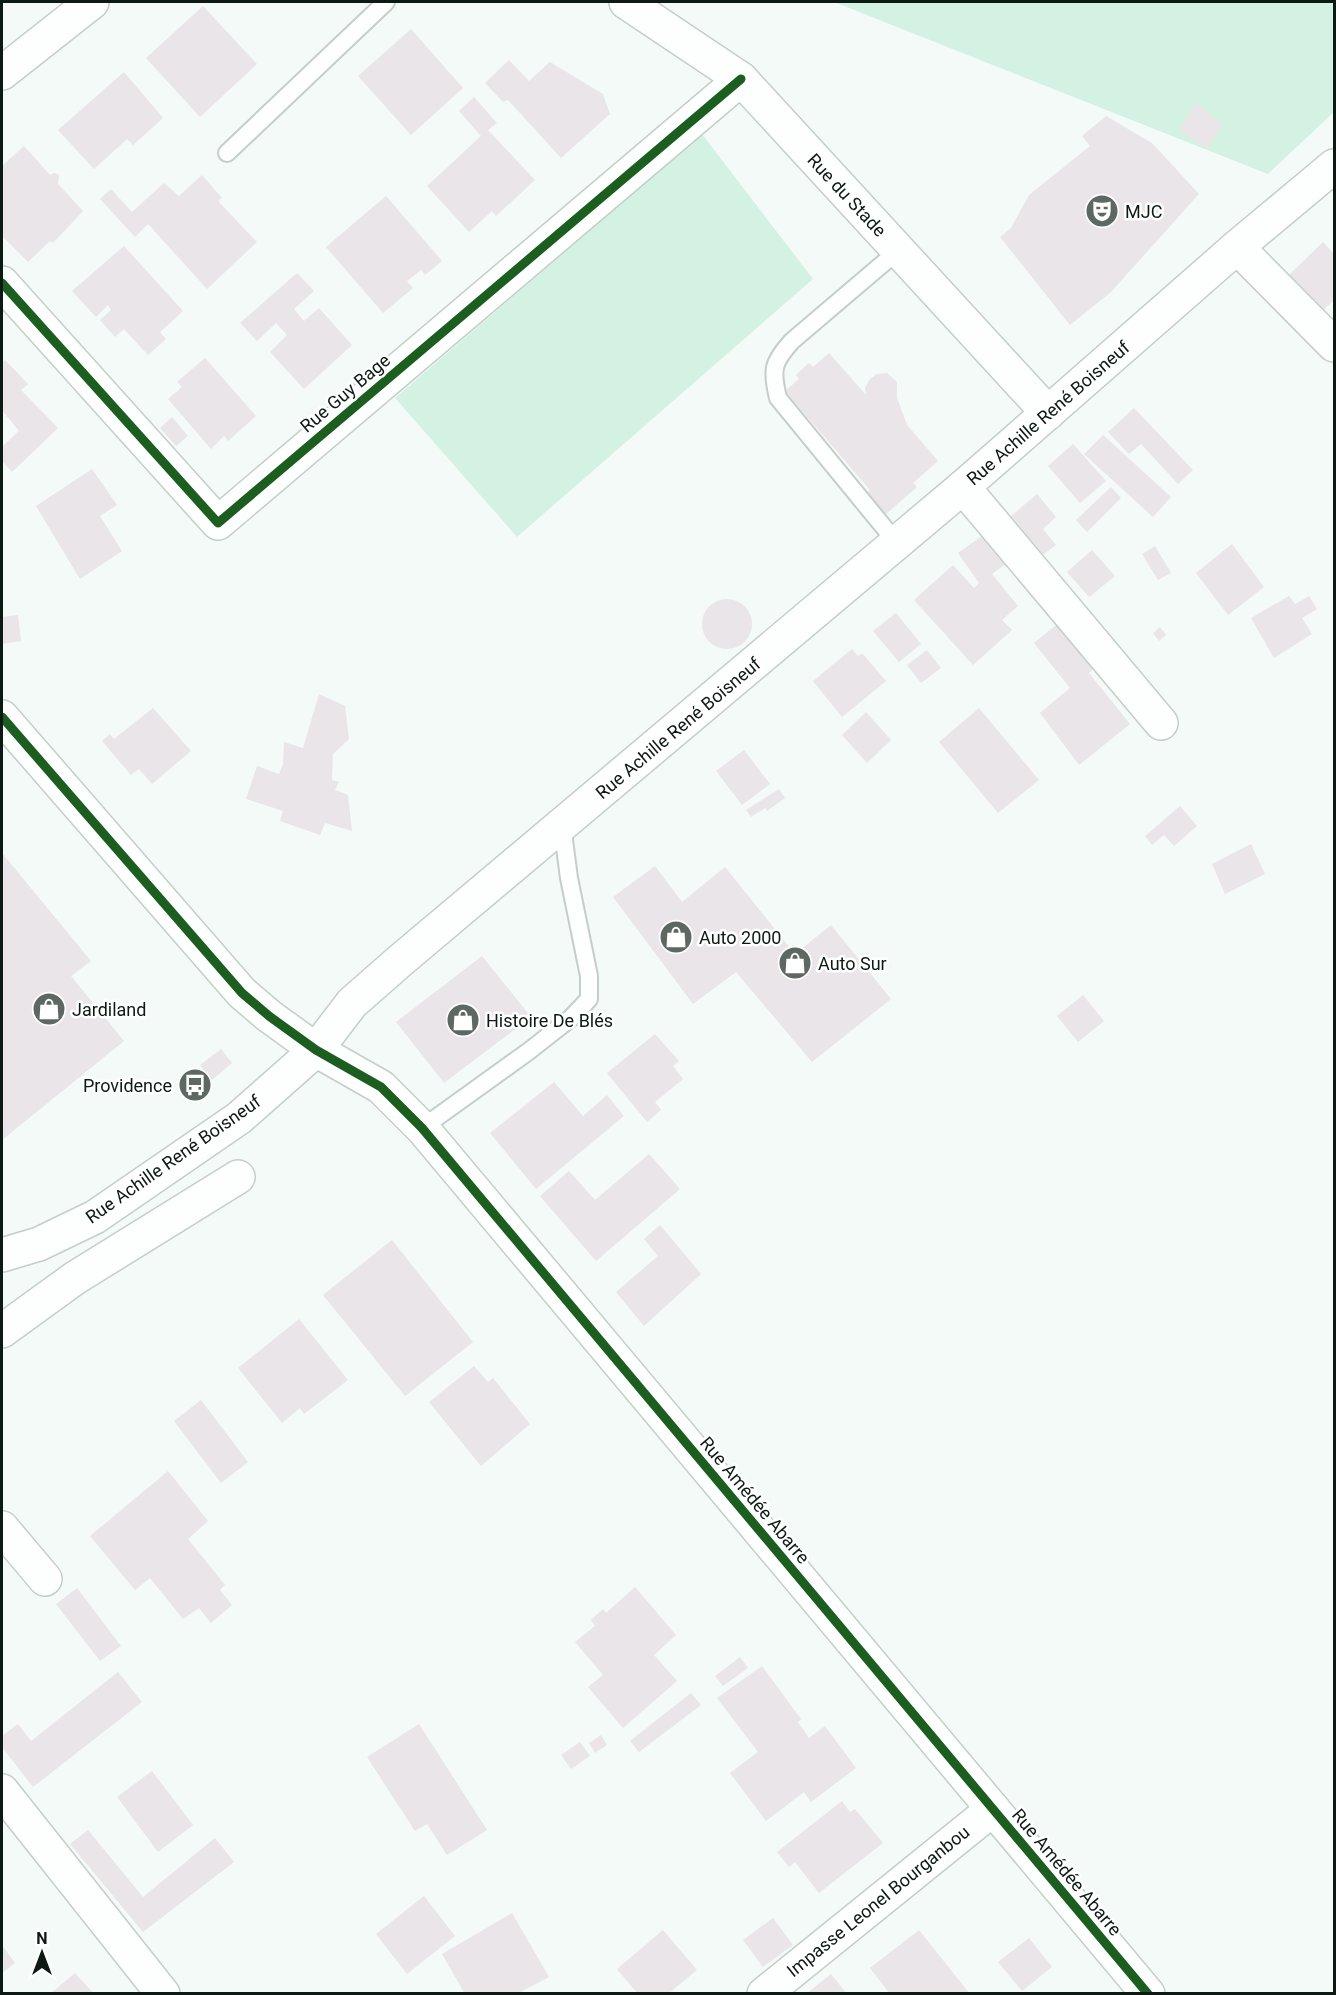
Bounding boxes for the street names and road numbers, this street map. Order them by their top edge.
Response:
street label: Rue du Stade [803,149,891,241]
street label: Rue Achille René Boisneuf [962,336,1134,489]
street label: Rue Guy Bage [296,349,394,437]
street label: Rue Achille René Boisneuf [591,652,765,803]
street label: Rue Achille René Boisneuf [82,1090,265,1227]
street label: Rue Amédée Abarre [696,1432,814,1568]
street label: Rue Amédée Abarre [1008,1804,1126,1940]
street label: Impasse Leonel Bourganbou [783,1821,973,1981]

